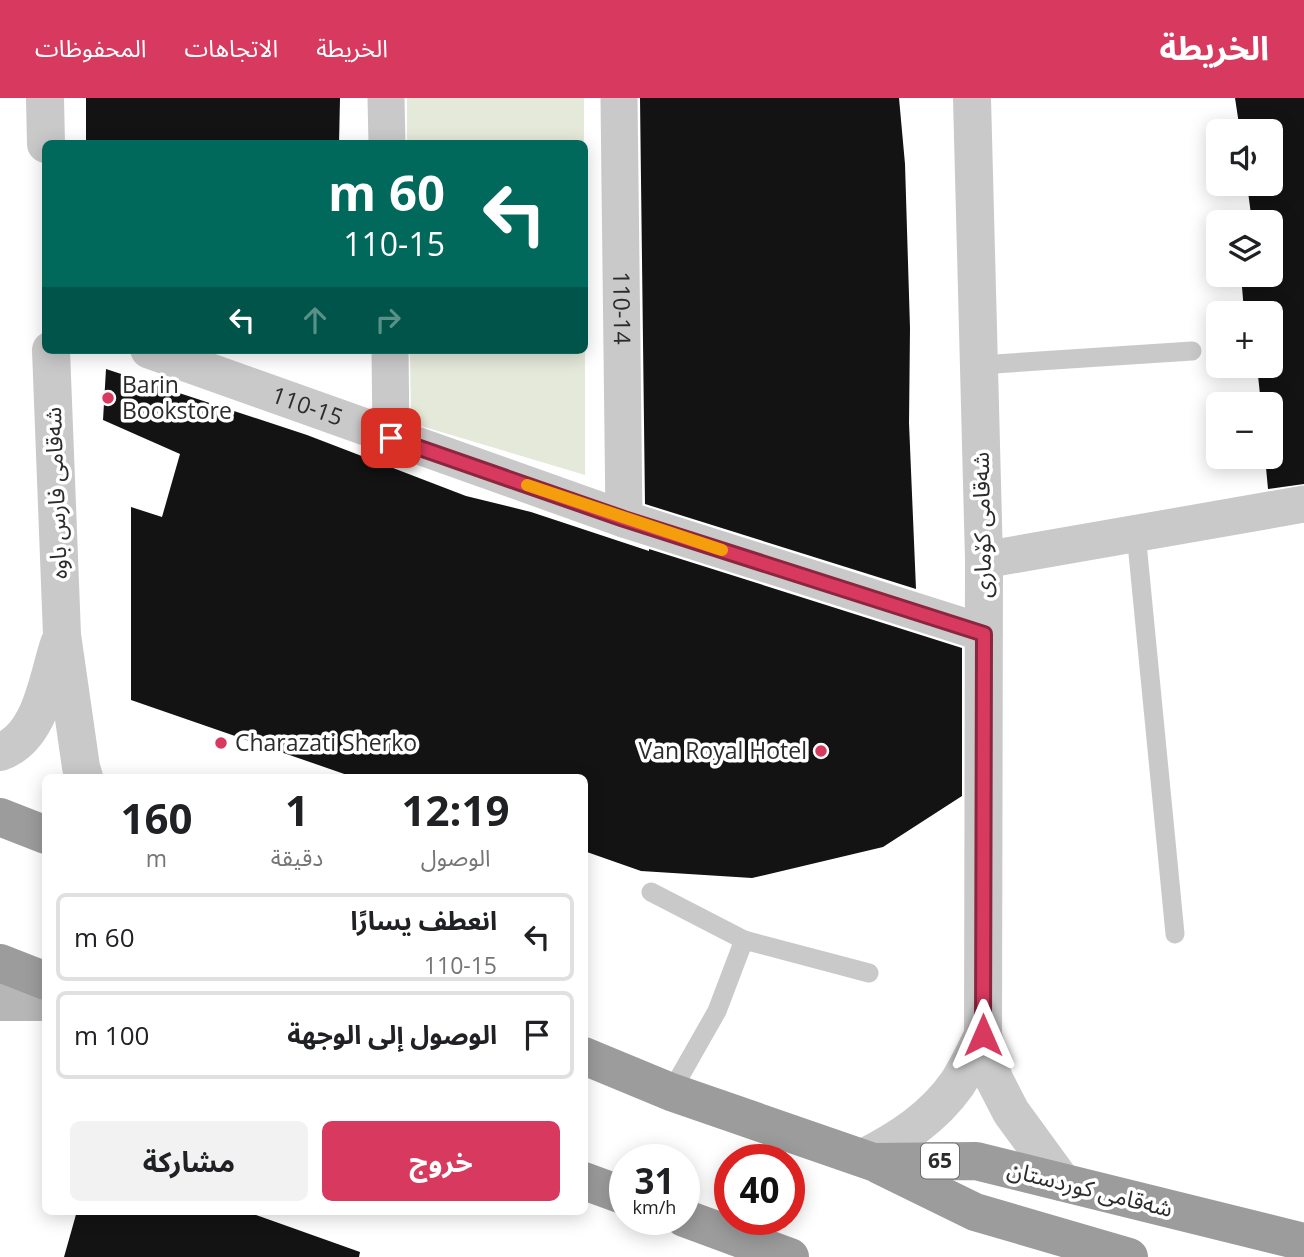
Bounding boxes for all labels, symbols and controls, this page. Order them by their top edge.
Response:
text: الخريطة [1159,25,1269,70]
text: المحفوظات [35,31,146,64]
text: الاتجاهات [184,31,278,64]
text: الخريطة [316,31,388,64]
map controls [1206,119,1283,469]
button: sound [1206,119,1283,196]
text: 60 m [328,159,445,225]
icon: left [469,168,560,259]
button: layers [1206,210,1283,287]
text: 110-15 [343,222,445,265]
street label: 110-14 [606,271,639,345]
icon: left [223,301,261,339]
icon: ahead [296,301,334,339]
icon: right [369,301,407,339]
button: + [1206,301,1283,378]
place label: Barin Bookstore [122,368,232,426]
street label: 110-15 [268,378,347,433]
marker: Barin Bookstore [100,390,116,406]
button: − [1206,392,1283,469]
street label: شەقامی فارس باوە [36,406,74,580]
pin [361,408,421,468]
icon: arrive [372,419,410,457]
street label: شەقامی کۆماری [964,452,998,598]
place label: Charazati Sherko [235,726,417,758]
place label: Van Royal Hotel [639,734,807,766]
marker: Charazati Sherko [213,735,229,751]
marker: Van Royal Hotel [813,743,829,759]
text: 1 [285,781,309,838]
text: 12:19 [402,781,510,838]
text: 160 [120,789,192,846]
text: دقيقة [271,841,323,873]
text: الوصول [421,841,491,873]
text: m [146,842,167,874]
text: انعطف يسارًا [351,902,497,938]
icon: left [518,918,556,956]
text: 60 m [74,919,135,955]
text: 110-15 [424,949,497,981]
position arrow [946,998,1020,1072]
text: الوصول إلى الوجهة [287,1016,497,1052]
icon: arrive [518,1016,556,1054]
text: 100 m [74,1017,149,1053]
button: مشاركة [70,1121,308,1201]
button: خروج [322,1121,560,1201]
speed limit sign: 40 [714,1144,805,1235]
road number: 65 [921,1144,959,1178]
street label: شەقامی کوردستان [1004,1152,1176,1224]
text: 31 [634,1157,675,1204]
text: km/h [633,1195,676,1219]

